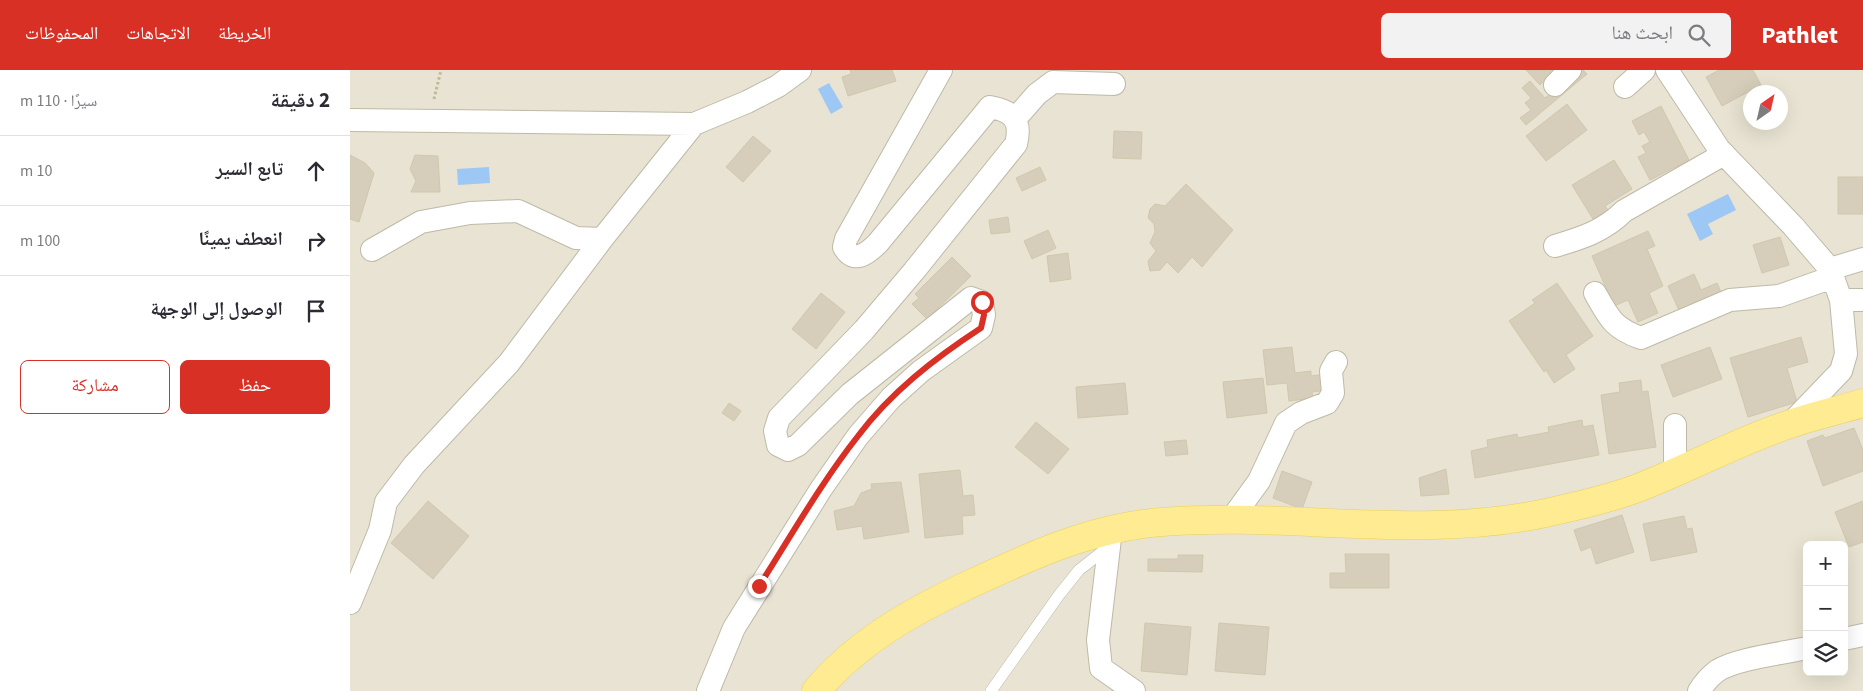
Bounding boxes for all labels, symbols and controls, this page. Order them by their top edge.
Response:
search box [1381,13,1731,58]
text: Pathlet [1761,18,1838,53]
text: ابحث هنا [1611,20,1673,47]
text: المحفوظات [25,21,98,46]
text: الاتجاهات [126,21,190,46]
text: الخريطة [218,21,271,46]
icon: search [1685,21,1713,49]
text: 2 دقيقة [271,85,330,115]
north arrow [1743,85,1788,130]
text: سيرًا · 110 m [20,90,97,112]
text: تابع السير [216,156,283,183]
icon: ahead [302,157,330,185]
text: 10 m [20,160,52,182]
text: انعطف يمينًا [199,226,283,253]
icon: right [302,227,330,255]
text: 100 m [20,230,60,252]
route start [971,291,994,314]
text: الوصول إلى الوجهة [150,296,283,323]
icon: arrive [302,297,330,325]
button: مشاركة [20,360,170,414]
button: حفظ [180,360,330,414]
map controls [1803,541,1848,676]
button: + [1803,541,1848,586]
route end [748,575,771,598]
button: − [1803,586,1848,631]
button: layers [1803,631,1848,676]

